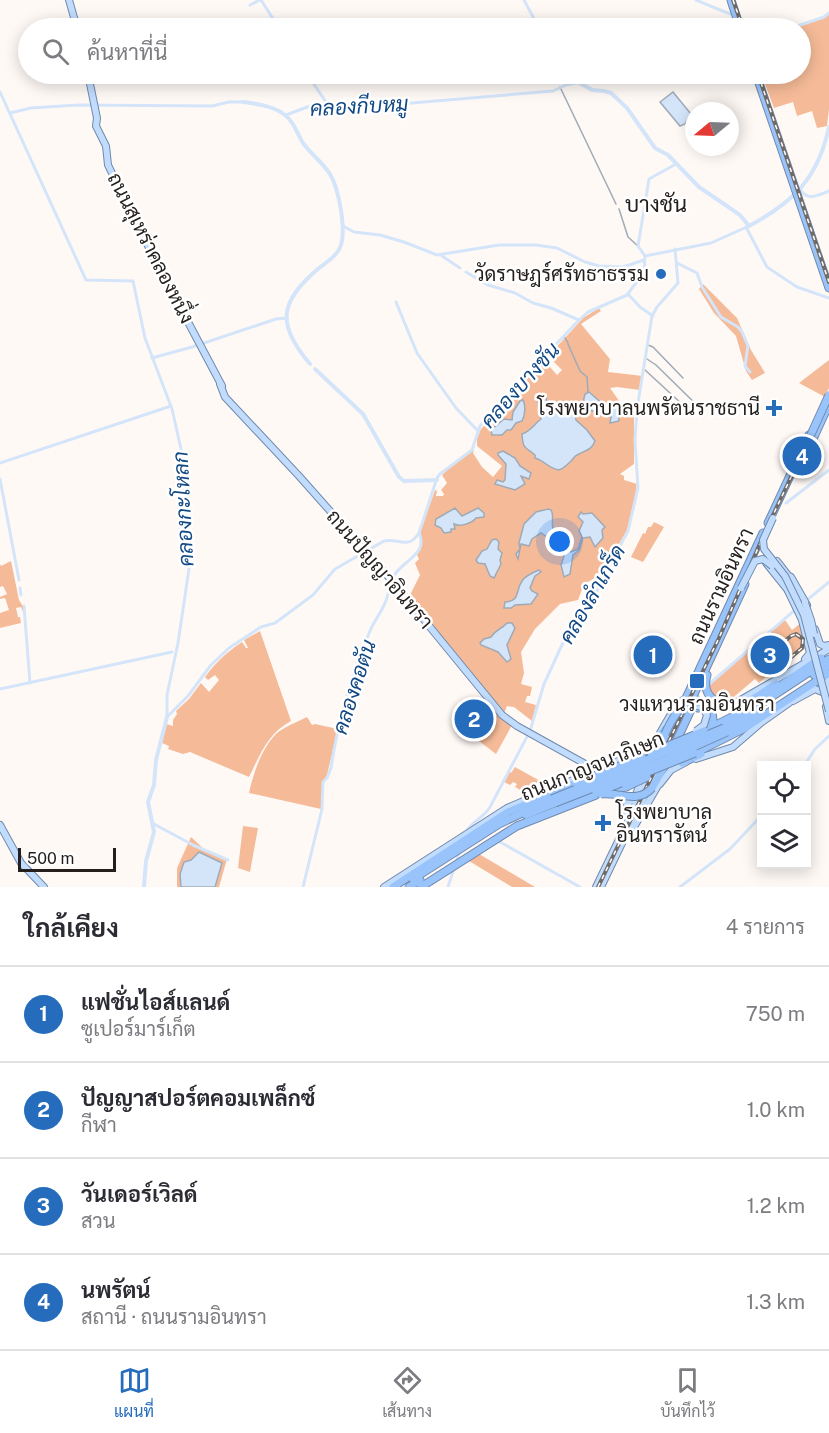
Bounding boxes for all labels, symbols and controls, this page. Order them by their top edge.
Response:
search box [18,18,811,84]
icon: search [39,35,72,68]
text: ค้นหาที่นี่ [87,39,167,65]
water label: คลองกีบหมู [309,91,409,124]
north arrow [685,102,739,156]
street label: ถนนสุเหร่าคลองหนึ่ง [101,166,204,328]
district label: บางชัน [625,191,687,217]
place label: วัดราษฎร์ศรัทธาธรรม [474,260,649,288]
marker: วัดราษฎร์ศรัทธาธรรม [654,267,668,281]
water label: คลองบางชัน [475,337,565,433]
place label: โรงพยาบาลนพรัตนราชธานี [536,395,760,420]
marker: โรงพยาบาลนพรัตนราชธานี [765,399,783,417]
pin: 4 [782,434,822,478]
water label: คลองกะโหลก [167,451,199,567]
street label: ถนนปัญญาอินทรา [322,504,438,634]
street label: ถนนรามอินทรา [684,524,758,648]
your location [545,527,574,556]
water label: คลองลำเกร็ด [552,539,630,648]
pin: 1 [634,632,672,678]
pin: 3 [750,632,790,678]
water label: คลองคอตัน [327,636,381,737]
marker: วงแหวนรามอินทรา [688,672,706,690]
place label: วงแหวนรามอินทรา [619,692,775,716]
pin: 2 [454,696,494,742]
street label: ถนนกาญจนาภิเษก [517,726,667,806]
map controls [757,761,811,869]
button: locate [757,761,811,815]
place label: โรงพยาบาล อินทรารัตน์ [615,799,712,847]
marker: โรงพยาบาล อินทรารัตน์ [594,814,612,832]
button: layers [757,815,811,869]
scale bar [18,845,116,872]
text: 500 m [27,849,74,868]
text: ใกล้เคียง [24,912,119,943]
text: 4 รายการ [726,915,805,939]
text: แฟชั่นไอส์แลนด์ [81,989,230,1015]
text: 1 [39,1002,48,1026]
text: 750 m [746,1002,805,1026]
text: ซูเปอร์มาร์เก็ต [81,1017,196,1041]
text: ปัญญาสปอร์ตคอมเพล็กซ์ [81,1085,315,1111]
text: 2 [37,1098,50,1122]
text: 1.0 km [747,1098,805,1122]
text: กีฬา [81,1113,117,1137]
text: วันเดอร์เวิลด์ [81,1181,198,1207]
text: 3 [37,1194,50,1218]
text: 1.2 km [747,1194,805,1218]
text: สวน [81,1209,116,1233]
text: นพรัตน์ [81,1277,151,1303]
text: 4 [37,1290,50,1314]
text: 1.3 km [746,1290,805,1314]
text: สถานี · ถนนรามอินทรา [81,1305,267,1329]
tab: แผนที่ [114,1364,154,1421]
tab: เส้นทาง [382,1364,432,1421]
tab: บันทึกไว้ [660,1364,715,1421]

